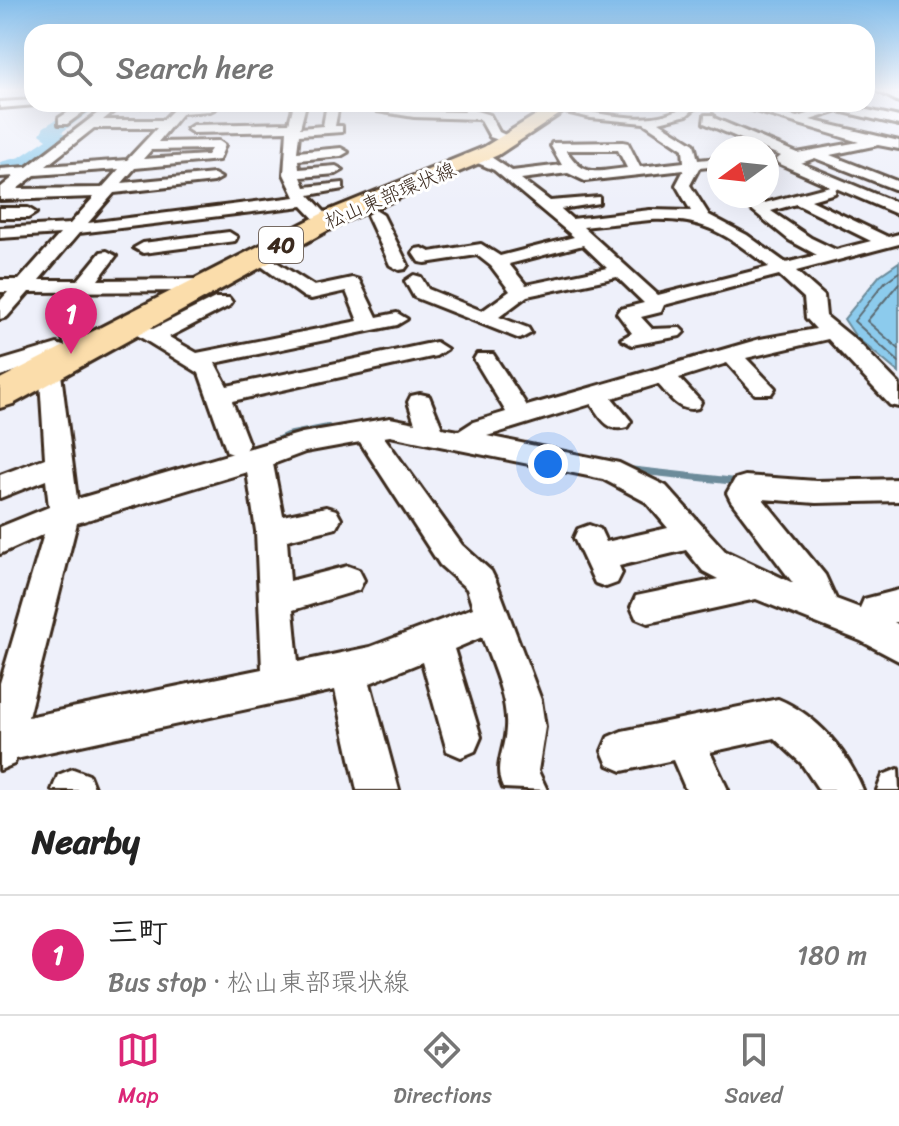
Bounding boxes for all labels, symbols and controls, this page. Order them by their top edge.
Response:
search box [24,24,875,112]
text: Search here [116,41,274,95]
icon: search [52,46,96,90]
north arrow [707,136,779,208]
street label: 松山東部環状線 [319,152,461,239]
road number: 40 [259,227,303,263]
pin: 1 [45,288,97,354]
your location [528,444,568,484]
text: Nearby [32,812,140,872]
text: 三町 [108,905,168,959]
text: 1 [52,932,64,978]
text: 180 m [797,932,867,978]
text: Bus stop · 松山東部環状線 [108,959,409,1005]
tab: Map [116,1028,160,1115]
tab: Directions [393,1028,492,1115]
tab: Saved [725,1028,783,1115]

